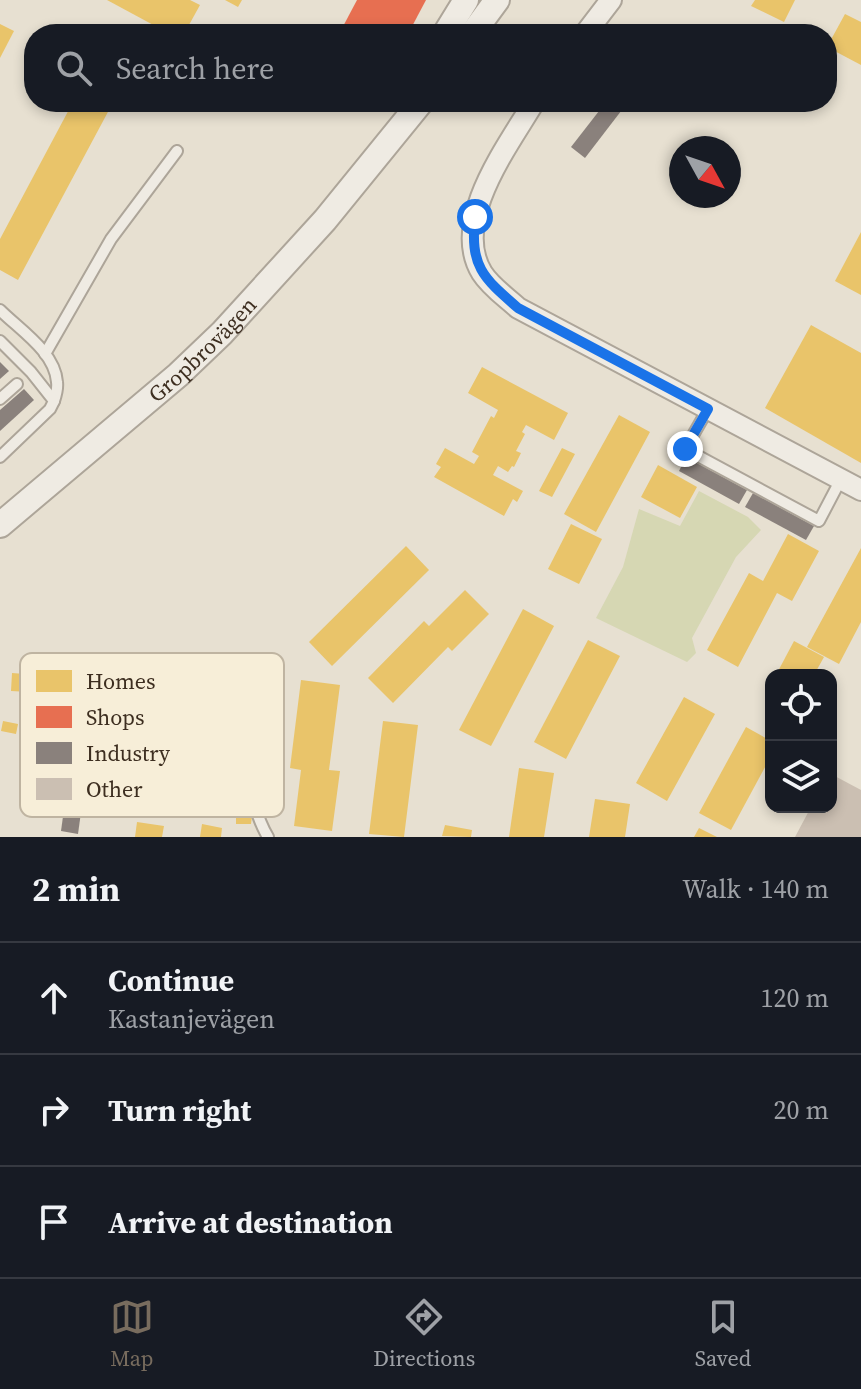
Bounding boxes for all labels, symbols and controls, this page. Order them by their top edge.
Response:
search box [24,24,837,112]
icon: search [52,46,96,90]
text: Search here [116,48,274,89]
north arrow [669,136,741,208]
route start [457,199,493,235]
street label: Gropbrovägen [142,290,263,409]
route end [667,431,703,467]
legend [20,653,284,817]
text: Homes [86,666,156,696]
map controls [765,669,837,813]
button: locate [765,669,837,741]
text: Shops [86,702,145,732]
text: Industry [86,738,171,768]
button: layers [765,741,837,813]
text: Other [86,774,143,804]
text: 2 min [32,866,120,912]
text: Walk · 140 m [682,871,829,907]
text: Continue [108,960,234,1001]
icon: ahead [32,976,76,1020]
text: 120 m [761,980,829,1016]
text: Kastanjevägen [108,1001,275,1037]
icon: right [32,1088,76,1132]
text: Turn right [108,1090,251,1131]
text: 20 m [774,1092,829,1128]
icon: arrive [32,1200,76,1244]
text: Arrive at destination [108,1202,393,1243]
tab: Map [110,1295,154,1373]
tab: Directions [373,1295,475,1373]
tab: Saved [695,1295,751,1373]

